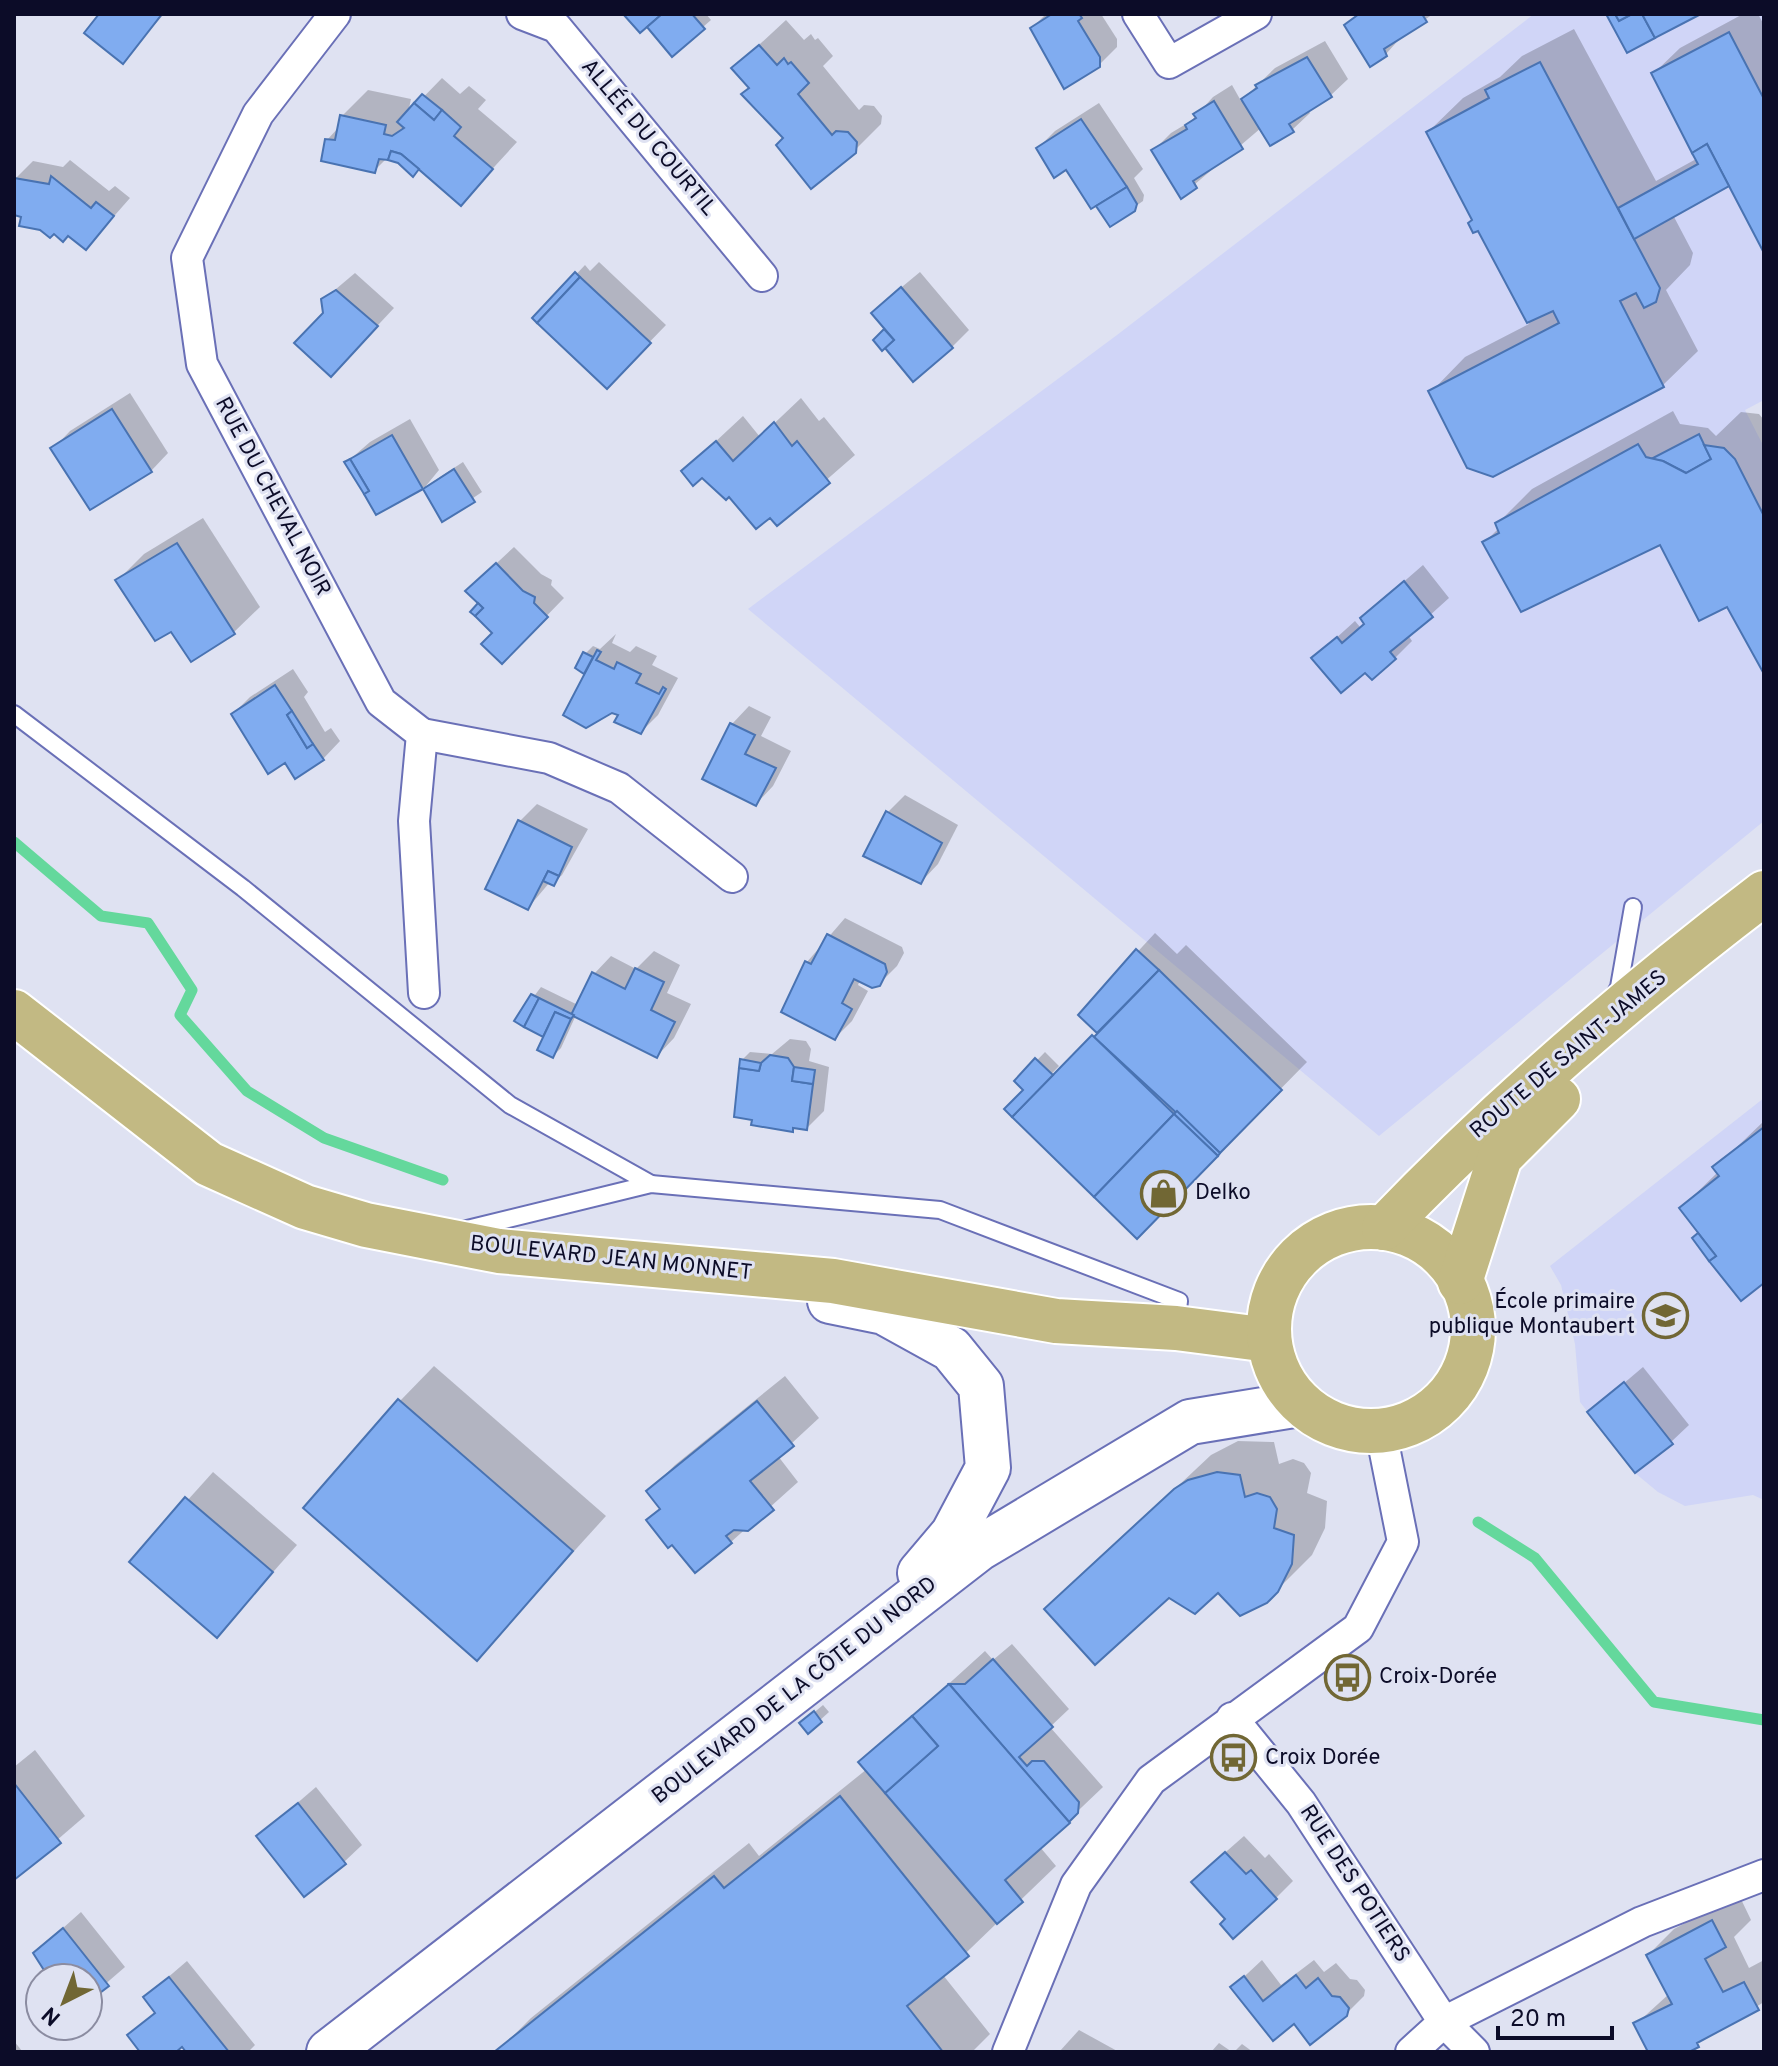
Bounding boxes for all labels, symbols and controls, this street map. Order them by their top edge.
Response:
street label: ALLÉE DU COURTIL [575,53,723,222]
street label: RUE DU CHEVAL NOIR [208,393,336,601]
street label: ROUTE DE SAINT-JAMES [1465,965,1673,1145]
shop icon: Delko [1140,1169,1188,1217]
place label: Delko [1195,1180,1251,1207]
street label: BOULEVARD JEAN MONNET [469,1231,753,1287]
place label: École primaire publique Montaubert [1429,1287,1635,1341]
school or university icon: École primaire publique Montaubert [1642,1291,1690,1339]
street label: BOULEVARD DE LA CÔTE DU NORD [645,1569,943,1811]
bus stop icon: Croix-Dorée [1324,1653,1372,1701]
place label: Croix-Dorée [1379,1664,1497,1691]
bus stop icon: Croix Dorée [1210,1734,1258,1782]
place label: Croix Dorée [1265,1745,1380,1772]
street label: RUE DES POTIERS [1293,1800,1415,1968]
north arrow [24,1962,104,2042]
scale bar [1498,1990,1612,2040]
text: N [37,2000,67,2030]
text: 20 m [1510,2005,1566,2035]

